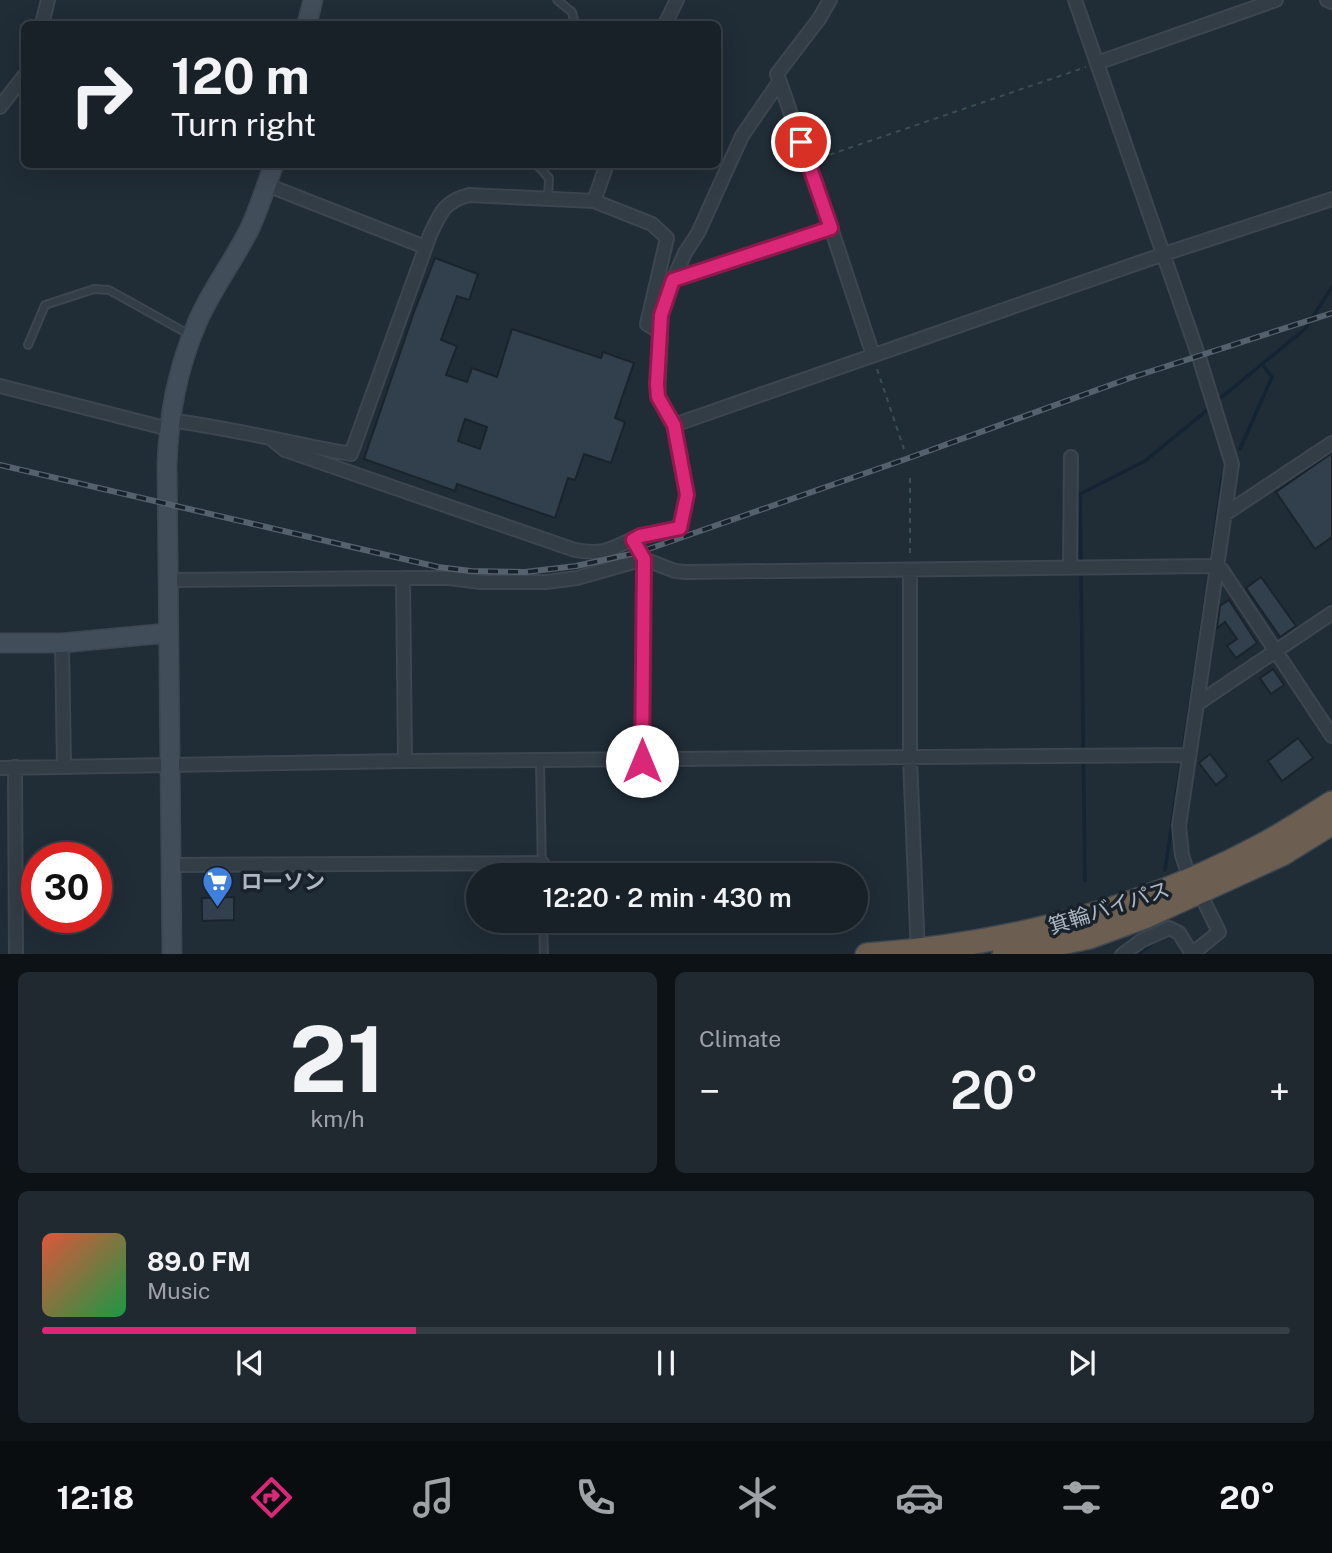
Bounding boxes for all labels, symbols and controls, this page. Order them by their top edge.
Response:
text: 120 m [171,47,310,105]
icon: right [56,49,147,140]
text: Turn right [171,106,316,143]
pin [771,112,831,172]
icon: arrive [782,123,820,161]
position arrow [605,724,679,798]
speed limit sign: 30 [21,842,112,933]
supermarket icon: ローソン [201,865,235,909]
place label: ローソン [241,869,325,894]
street label: 箕輪バイパス [1045,876,1172,939]
text: 12:20 · 2 min · 430 m [542,882,792,913]
text: 21 [289,1006,386,1112]
text: Climate [699,1025,781,1052]
text: 20° [950,1060,1039,1121]
text: − [699,1069,720,1114]
text: + [1269,1069,1290,1114]
text: km/h [310,1105,365,1132]
text: 89.0 FM [147,1246,251,1277]
text: Music [147,1277,211,1304]
icon: previous [231,1344,269,1382]
icon: pause [647,1344,685,1382]
icon: next [1063,1344,1101,1382]
icon: directions [247,1473,296,1522]
icon: music [409,1473,458,1522]
icon: phone [571,1473,620,1522]
icon: climate [733,1473,782,1522]
icon: car [895,1473,944,1522]
icon: filters [1057,1473,1106,1522]
text: 12:18 [57,1479,134,1516]
text: 20° [1219,1479,1275,1516]

